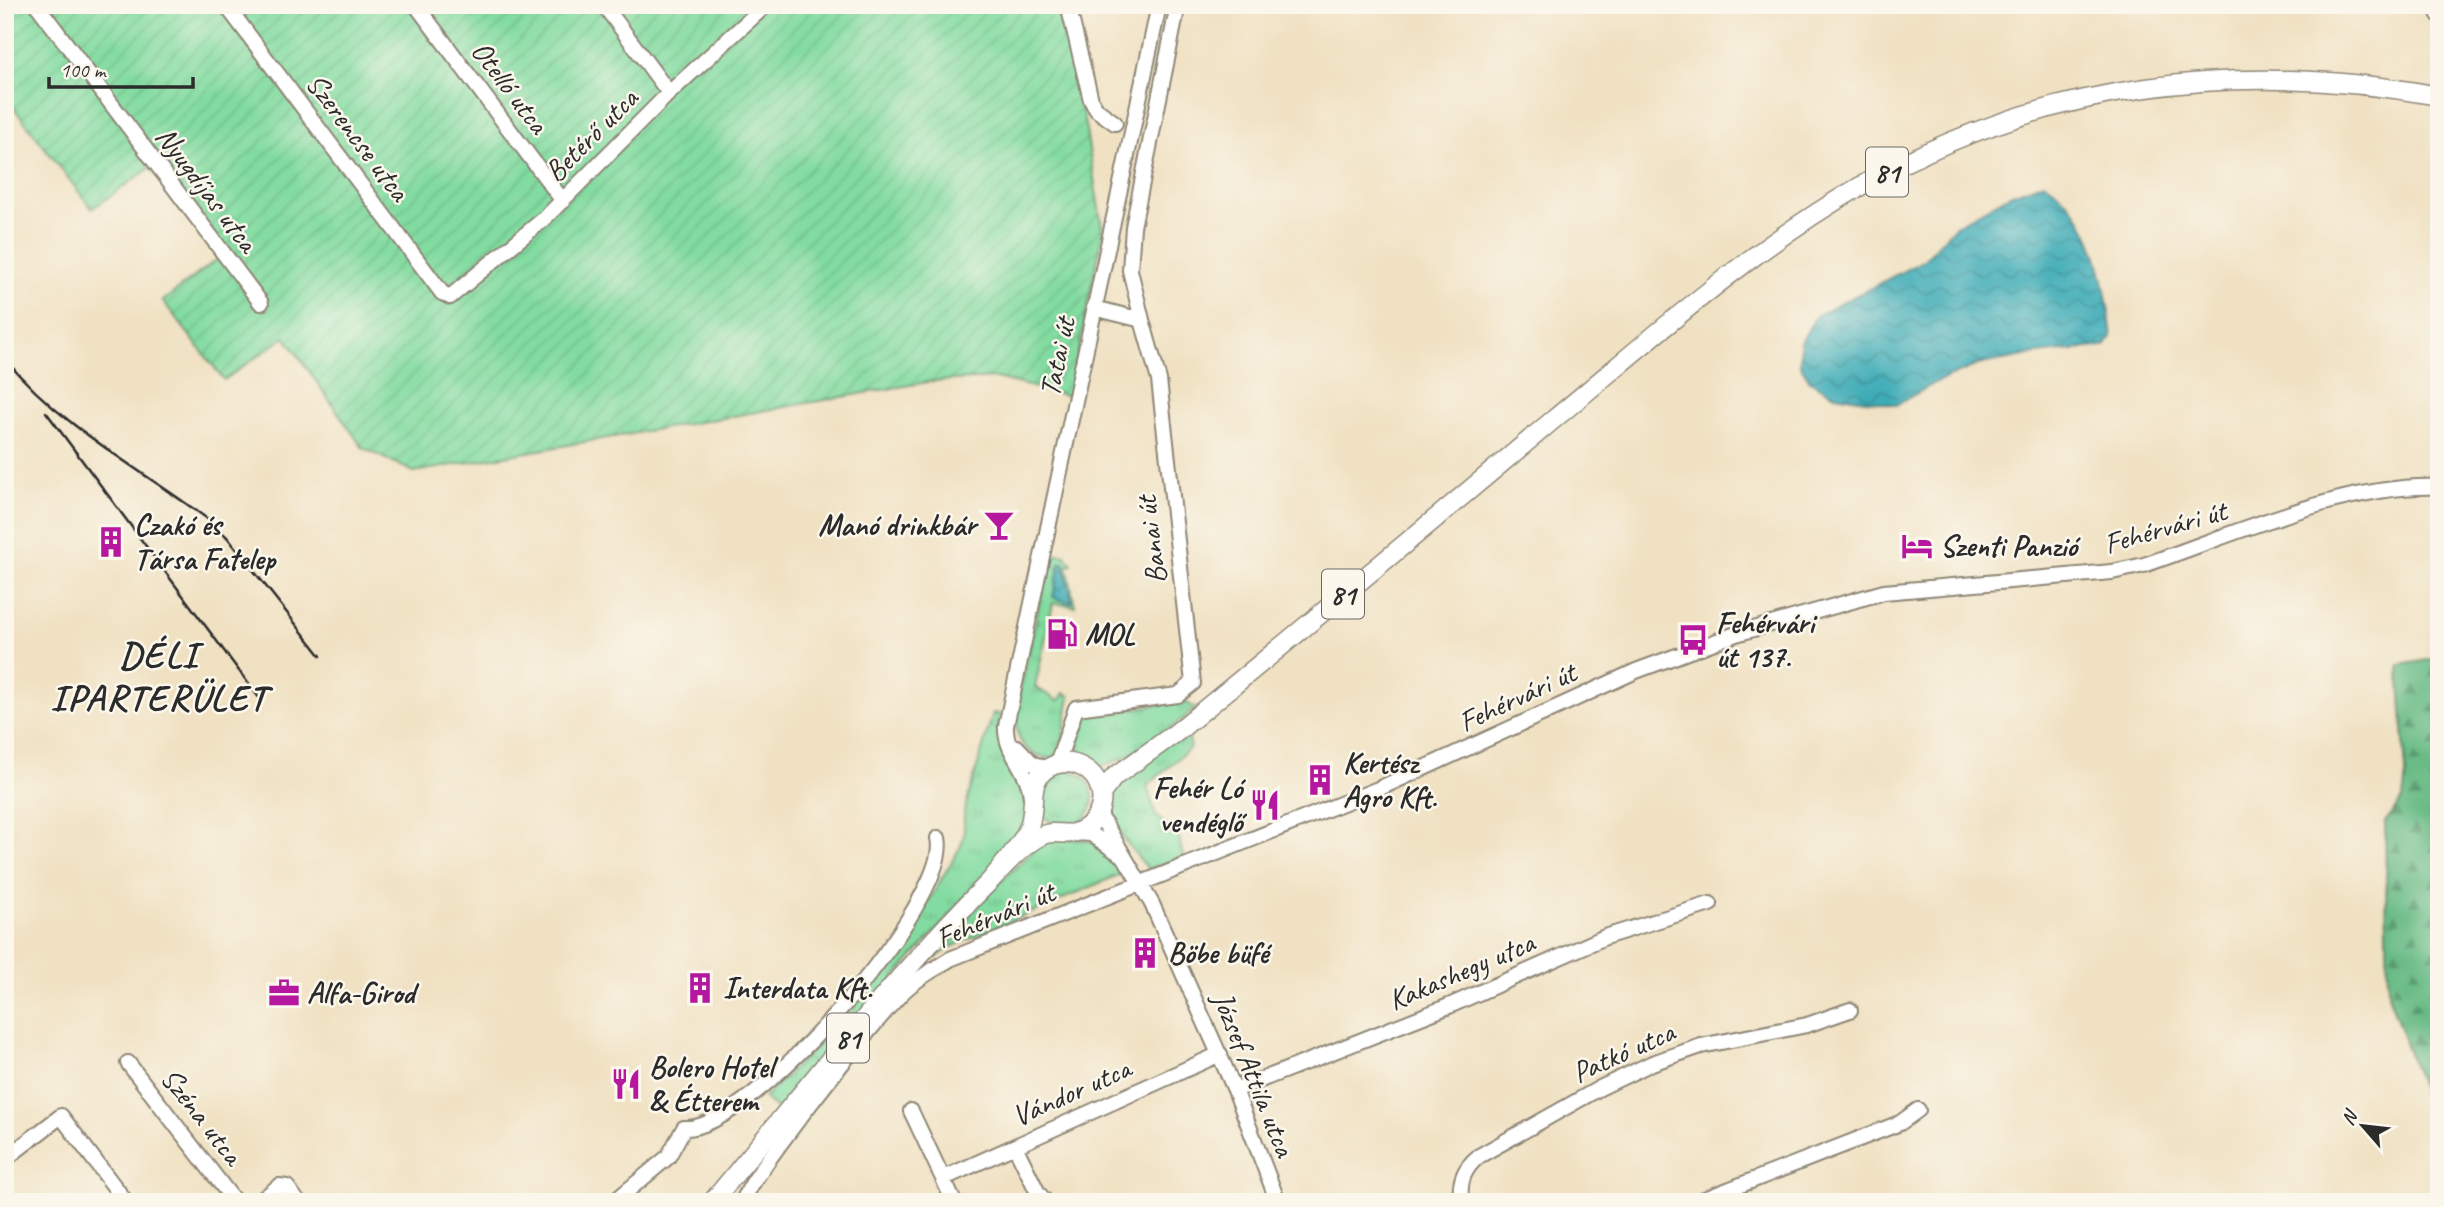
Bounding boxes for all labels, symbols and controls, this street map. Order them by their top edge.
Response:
street label: Otelló utca [463,33,558,143]
scale bar [49,46,192,90]
text: 100 m [60,57,107,83]
street label: Szerencse utca [298,66,420,210]
street label: Betérő utca [536,79,647,190]
street label: Nyugdíjas utca [147,118,268,262]
road number: 81 [1866,148,1908,196]
street label: Tatai út [1030,311,1085,400]
street label: Banai út [1126,491,1175,586]
street label: Fehérvári út [2100,491,2233,563]
place label: Czakó és Társa Fatelep [134,506,277,578]
place label: Manó drinkbár [818,506,979,544]
bar icon: Manó drinkbár [982,508,1016,542]
building icon: Czakó és Társa Fatelep [94,525,128,559]
place label: Szenti Panzió [1940,527,2081,565]
hotel icon: Szenti Panzió [1900,529,1934,563]
road number: 81 [1322,570,1364,618]
place label: Fehérvári út 137. [1716,604,1818,676]
place label: MOL [1085,615,1136,653]
fuel station icon: MOL [1045,617,1079,651]
bus stop icon: Fehérvári út 137. [1676,623,1710,657]
district label: DÉLI IPARTERÜLET [50,631,274,721]
street label: Fehérvári út [1452,652,1585,741]
place label: Kertész Agro Kft. [1343,744,1438,816]
building icon: Kertész Agro Kft. [1303,763,1337,797]
place label: Fehér Ló vendéglő [1153,769,1247,841]
restaurant icon: Fehér Ló vendéglő [1248,788,1282,822]
street label: Fehérvári út [930,872,1063,957]
street label: Kakashegy utca [1382,922,1542,1019]
place label: Böbe büfé [1168,934,1272,972]
building icon: Böbe büfé [1128,936,1162,970]
place label: Interdata Kft. [723,969,873,1007]
building icon: Interdata Kft. [683,971,717,1005]
place label: Alfa-Girod [307,974,419,1012]
office icon: Alfa-Girod [267,976,301,1010]
street label: József Attila utca [1203,984,1305,1164]
street label: Patkó utca [1566,1012,1682,1091]
road number: 81 [827,1014,869,1062]
place label: Bolero Hotel & Étterem [649,1048,779,1120]
street label: Vándor utca [1006,1048,1139,1135]
street label: Széna utca [152,1060,253,1174]
restaurant icon: Bolero Hotel & Étterem [609,1067,643,1101]
north arrow [2328,1092,2398,1162]
text: N [2336,1105,2364,1129]

